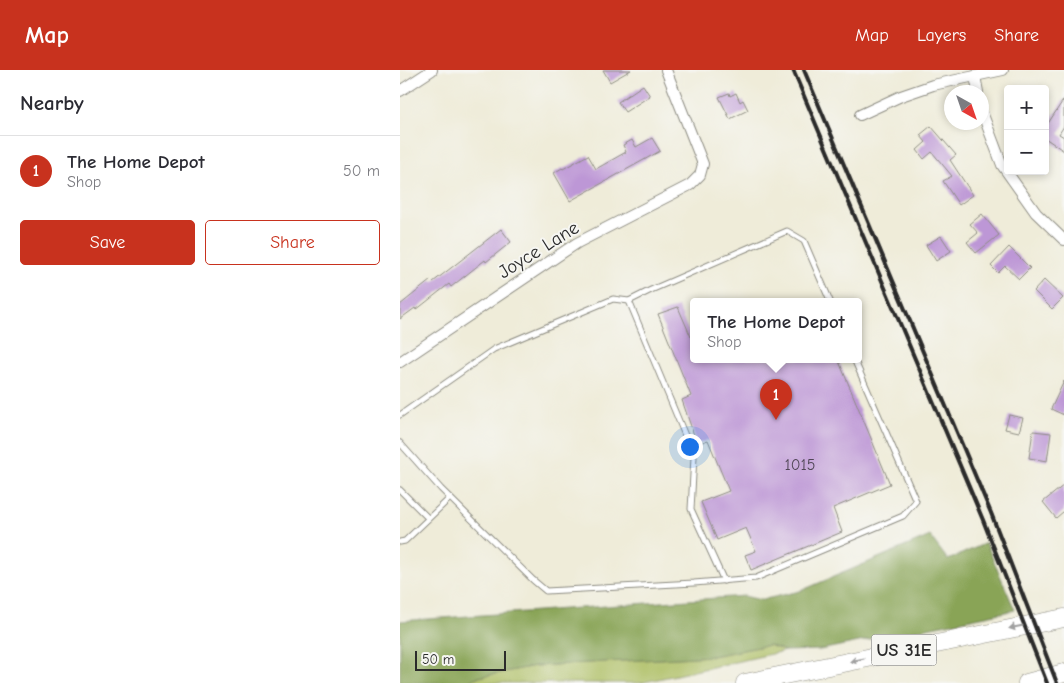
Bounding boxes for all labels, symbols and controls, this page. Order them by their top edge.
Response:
text: Map [25,21,69,49]
text: Map [855,25,889,46]
text: Layers [917,25,966,46]
text: Share [994,25,1039,46]
north arrow [944,85,989,130]
map controls [1004,85,1049,175]
button: + [1004,85,1049,130]
text: Nearby [20,91,84,115]
button: − [1004,130,1049,175]
text: The Home Depot [67,151,205,173]
text: 1 [33,162,39,180]
text: 50 m [343,162,380,180]
text: Shop [67,173,101,191]
street label: Joyce Lane [494,216,583,283]
button: Save [20,220,195,265]
button: Share [205,220,380,265]
popup [690,298,862,363]
text: The Home Depot [707,311,845,333]
text: Shop [707,333,742,351]
pin: 1 [760,379,792,420]
your location [677,434,703,460]
house number: 1015 [784,456,816,474]
one-way arrow [1008,624,1024,632]
road number: US 31E [872,634,936,666]
scale bar [415,648,506,671]
text: 50 m [422,651,454,668]
one-way arrow [849,656,865,664]

